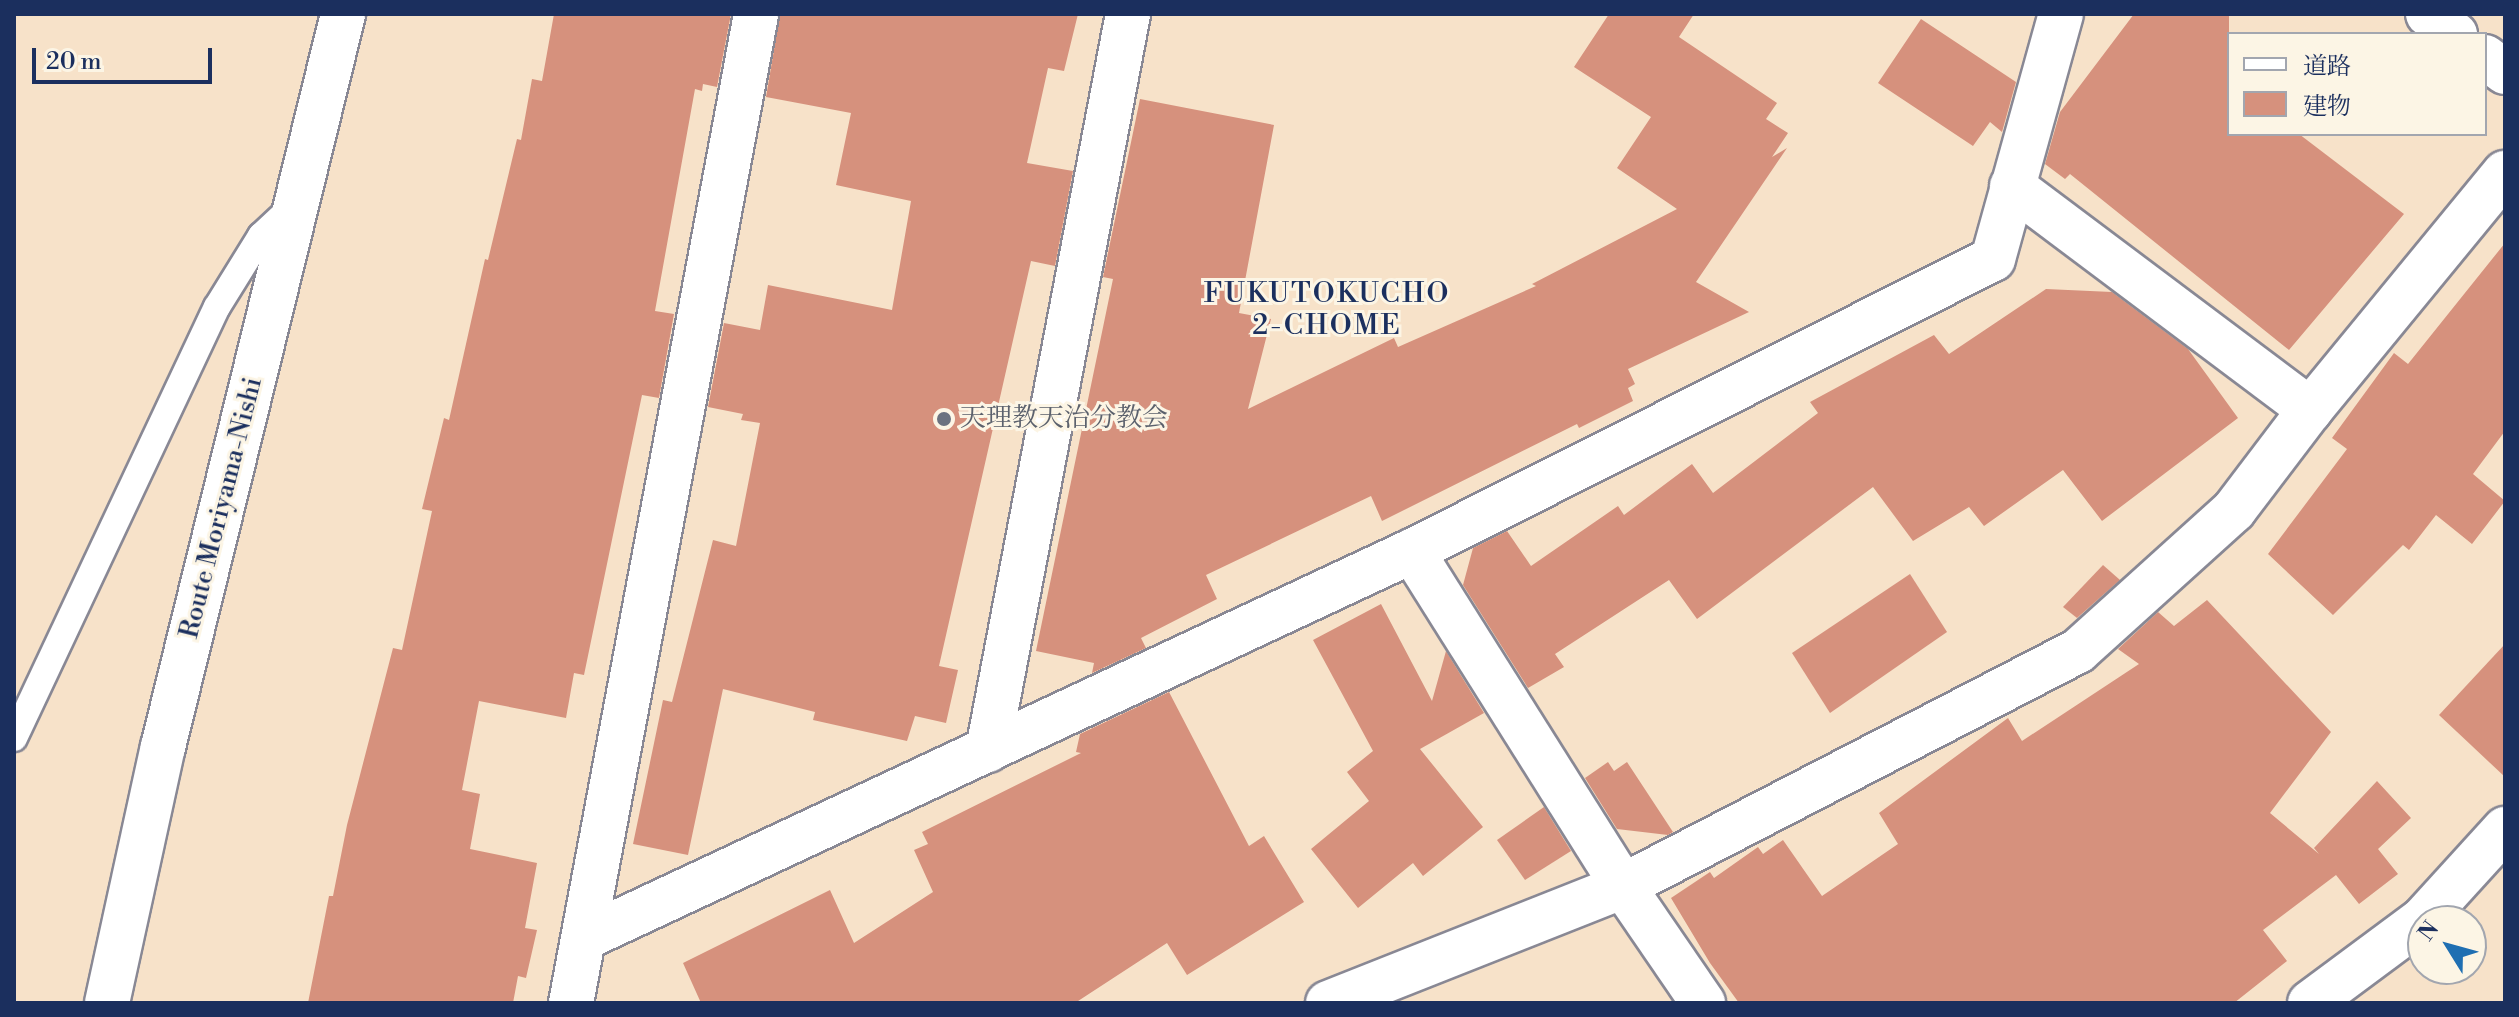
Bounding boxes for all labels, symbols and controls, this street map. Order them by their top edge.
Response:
scale bar [36,32,216,82]
legend [2227,32,2487,136]
text: 20 m [46,47,102,77]
text: 道路 [2303,52,2351,82]
text: 建物 [2303,92,2351,122]
district label: FUKUTOKUCHO 2-CHOME [1204,277,1450,343]
street label: Route Moriyama-Nishi [174,374,270,642]
place label: 天理教天治分教会 [960,403,1168,435]
marker: 天理教天治分教会 [935,410,953,428]
north arrow [2407,905,2487,985]
text: N [2413,916,2445,947]

